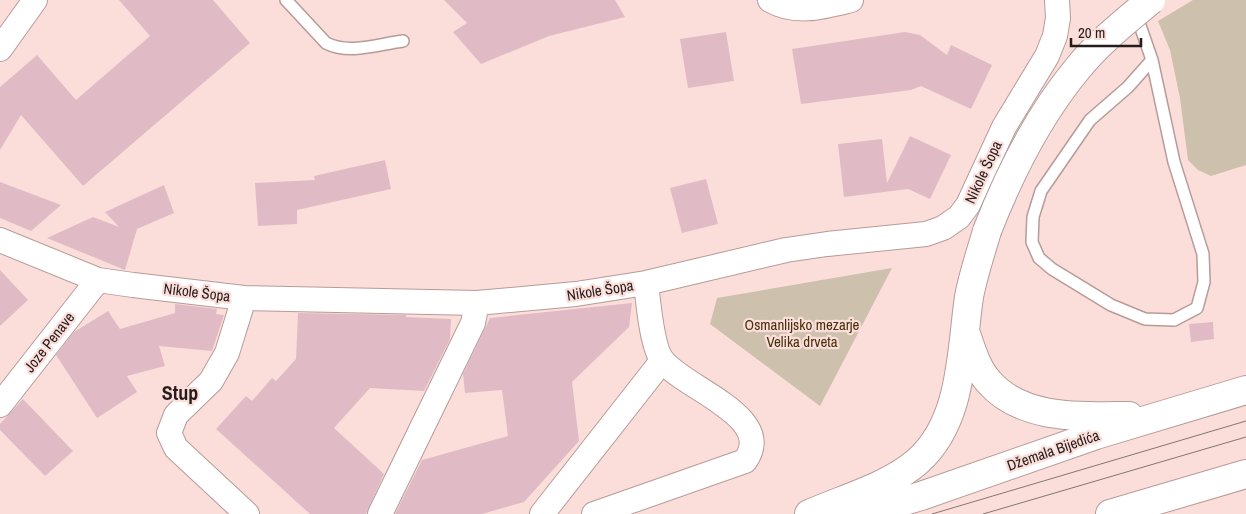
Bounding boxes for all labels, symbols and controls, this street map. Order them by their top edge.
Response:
scale bar [1071,15,1141,47]
text: 20 m [1078,22,1105,43]
street label: Nikole Šopa [959,137,1007,207]
street label: Nikole Šopa [565,274,635,306]
street label: Nikole Šopa [162,277,232,307]
street label: Joze Penave [19,307,79,376]
park label: Osmanlijsko mezarje Velika drveta [745,314,860,352]
district label: Stup [162,379,198,406]
street label: Džemala Bijedića [1004,424,1102,476]

